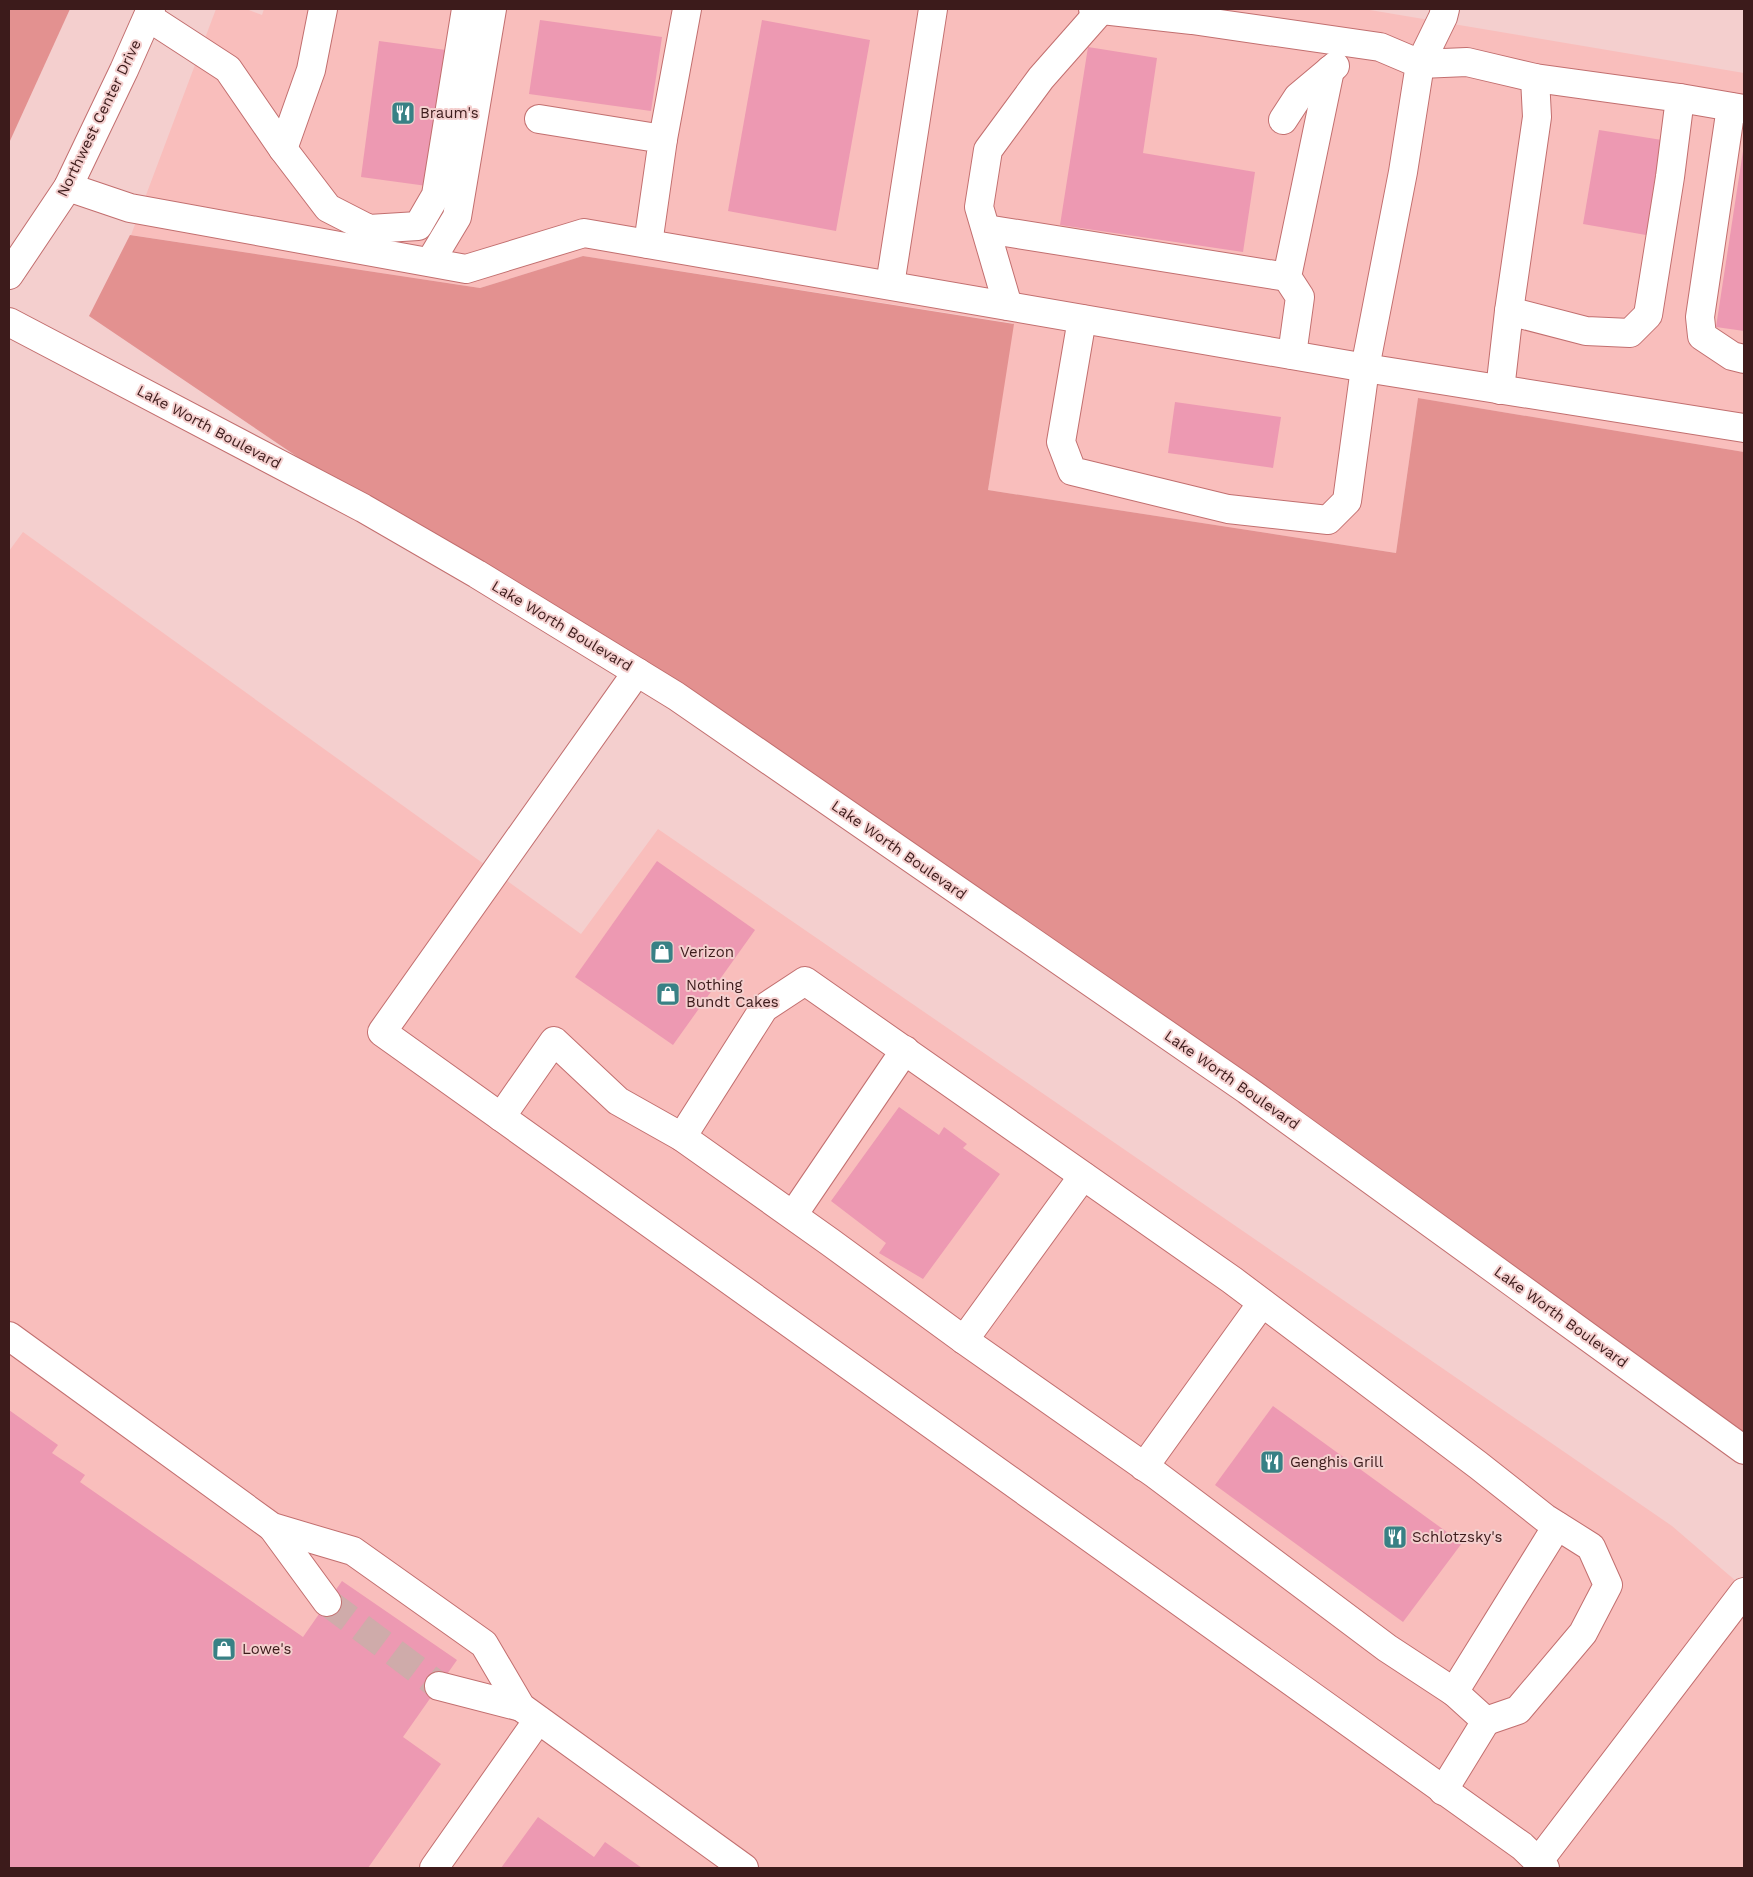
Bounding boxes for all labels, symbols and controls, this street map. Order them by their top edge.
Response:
street label: Northwest Center Drive [53,37,145,199]
restaurant icon: Braum's [390,100,416,126]
place label: Braum's [420,104,479,122]
street label: Lake Worth Boulevard [134,381,284,473]
street label: Lake Worth Boulevard [488,577,636,675]
street label: Lake Worth Boulevard [828,796,970,904]
shop icon: Verizon [649,939,675,965]
place label: Verizon [680,943,734,961]
place label: Nothing Bundt Cakes [686,976,779,1011]
shop icon: Nothing Bundt Cakes [655,981,681,1007]
street label: Lake Worth Boulevard [1161,1026,1303,1134]
street label: Lake Worth Boulevard [1491,1262,1631,1372]
restaurant icon: Genghis Grill [1259,1449,1285,1475]
place label: Genghis Grill [1290,1453,1384,1471]
restaurant icon: Schlotzsky's [1382,1524,1408,1550]
place label: Schlotzsky's [1412,1528,1503,1546]
shop icon: Lowe's [211,1636,237,1662]
place label: Lowe's [242,1640,292,1658]

